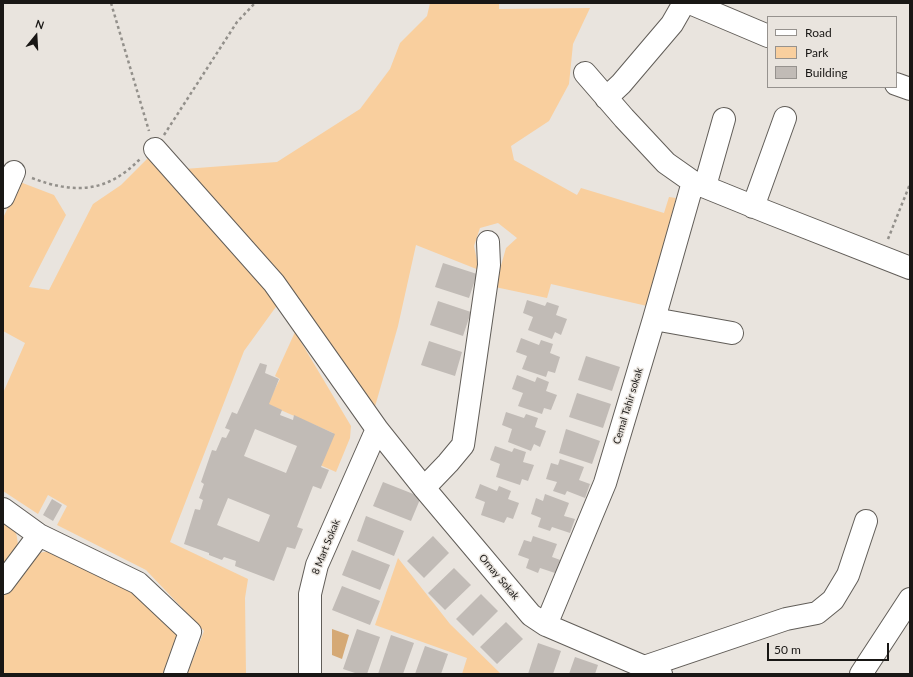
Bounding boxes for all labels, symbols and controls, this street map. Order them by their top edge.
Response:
north arrow [16,16,56,56]
legend [767,16,897,88]
text: N [34,17,46,32]
text: Road [805,25,832,40]
text: Park [805,45,828,60]
text: Building [805,65,848,80]
street label: Cemal Tahir sokak [611,366,645,446]
street label: 8 Mart Sokak [309,518,343,576]
street label: Ornay Sokak [476,552,522,602]
scale bar [769,635,891,661]
text: 50 m [774,642,801,657]

